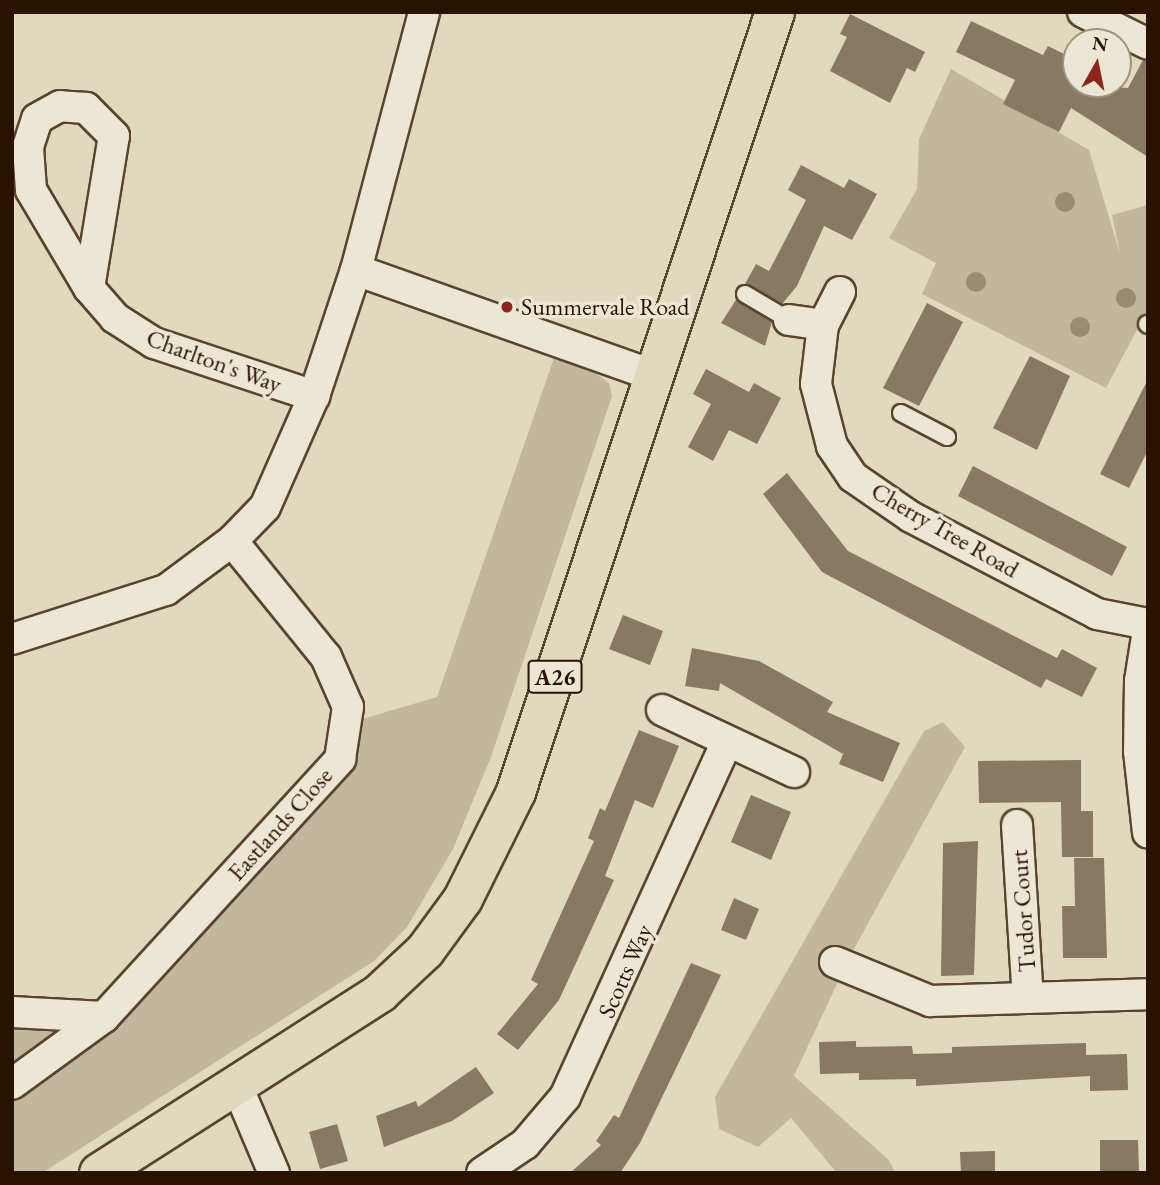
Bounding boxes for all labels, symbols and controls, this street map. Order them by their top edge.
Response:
north arrow [1062,28,1132,98]
text: N [1091,30,1110,57]
place label: Summervale Road [521,293,689,321]
marker: Summervale Road [499,299,515,315]
street label: Charlton's Way [143,323,285,399]
street label: Cherry Tree Road [866,476,1024,584]
road number: A26 [527,657,583,696]
street label: Eastlands Close [222,761,338,887]
street label: Tudor Court [1004,849,1042,973]
street label: Scotts Way [592,920,658,1022]

